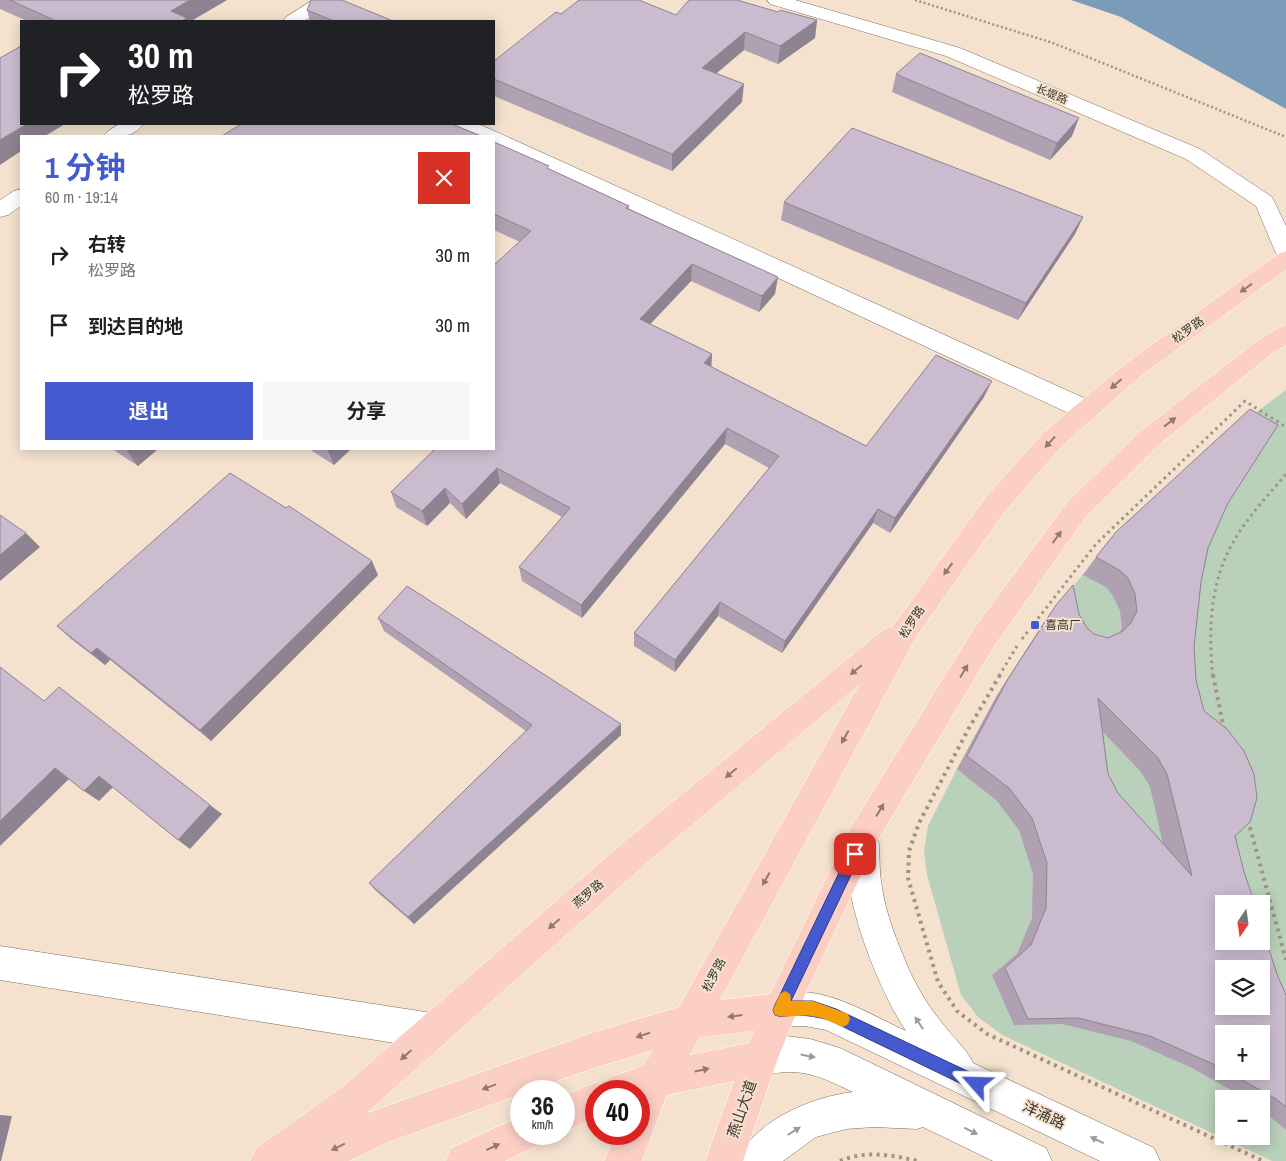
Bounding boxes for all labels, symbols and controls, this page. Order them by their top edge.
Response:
text: 30 m [128,32,193,79]
icon: right [45,40,110,105]
text: 松罗路 [128,80,194,110]
street label: 长堤路 [1034,81,1070,107]
text: 1 分钟 [45,147,126,187]
button: close [418,152,470,204]
text: 60 m · 19:14 [45,186,118,208]
text: 右转 [88,231,126,257]
icon: right [45,241,73,269]
text: 30 m [435,242,470,268]
text: 松罗路 [88,259,136,281]
one-way arrow [1240,283,1253,293]
icon: arrive [45,311,73,339]
text: 30 m [435,312,470,338]
text: 到达目的地 [88,313,183,339]
street label: 松罗路 [1169,313,1207,347]
one-way arrow [1109,379,1122,390]
button: 退出 [45,382,253,440]
button: 分享 [263,382,470,440]
one-way arrow [1164,417,1177,427]
one-way arrow [1044,436,1056,448]
one-way arrow [1052,531,1062,544]
one-way arrow [943,562,954,575]
street label: 松罗路 [895,603,929,641]
place label: 喜高厂 [1045,617,1081,633]
marker: 喜高厂 [1029,619,1041,631]
one-way arrow [850,664,863,675]
one-way arrow [959,664,968,677]
one-way arrow [841,731,850,744]
one-way arrow [724,768,737,779]
one-way arrow [875,803,884,816]
pin [834,833,876,875]
icon: arrive [841,840,869,868]
one-way arrow [762,872,770,887]
street label: 燕罗路 [569,876,607,912]
north arrow [1215,895,1270,950]
map controls [1215,895,1270,1145]
one-way arrow [548,918,560,930]
street label: 松罗路 [698,955,730,995]
button: layers [1215,960,1270,1015]
one-way arrow [726,1012,742,1020]
one-way arrow [915,1017,924,1030]
button: + [1215,1025,1270,1080]
one-way arrow [635,1032,650,1040]
one-way arrow [400,1049,412,1061]
one-way arrow [801,1053,817,1061]
position arrow [950,1057,1002,1109]
one-way arrow [695,1066,710,1074]
street label: 燕山大道 [722,1077,761,1141]
speed limit sign: 40 [585,1080,650,1145]
one-way arrow [481,1083,496,1091]
text: 36 [531,1089,554,1123]
button: − [1215,1090,1270,1145]
street label: 洋涌路 [1019,1096,1069,1134]
text: km/h [532,1117,553,1133]
one-way arrow [787,1126,800,1135]
one-way arrow [964,1127,979,1135]
one-way arrow [1090,1136,1104,1144]
one-way arrow [331,1143,345,1151]
one-way arrow [486,1143,500,1151]

